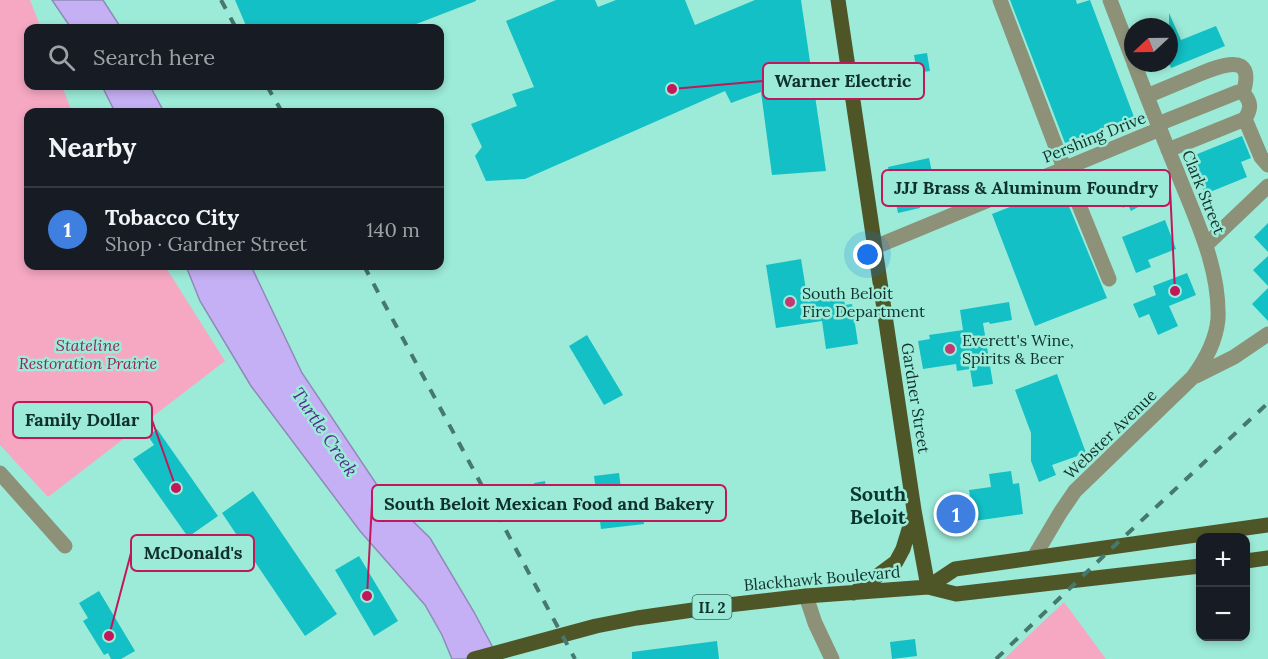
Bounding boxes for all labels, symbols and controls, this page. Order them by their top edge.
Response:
north arrow [1124,18,1178,72]
search box [24,24,444,90]
icon: search [45,41,78,74]
text: Search here [93,43,215,71]
callout: Warner Electric [763,63,924,99]
text: Warner Electric [775,69,912,92]
street label: Pershing Drive [1040,107,1149,167]
text: Nearby [48,131,136,164]
street label: Clark Street [1178,147,1230,238]
callout: JJJ Brass & Aluminum Foundry [882,170,1170,206]
text: JJJ Brass & Aluminum Foundry [894,176,1158,199]
text: Tobacco City [105,203,239,231]
text: 1 [63,217,72,242]
text: 140 m [366,217,420,242]
text: Shop · Gardner Street [105,231,307,256]
your location [853,240,882,269]
place label: South Beloit Fire Department [802,283,926,321]
marker: South Beloit Fire Department [783,295,797,309]
place label: Everett's Wine, Spirits & Beer [962,330,1074,368]
park label: Stateline Restoration Prairie [19,335,158,373]
street label: Gardner Street [897,341,935,456]
marker: Everett's Wine, Spirits & Beer [943,342,957,356]
water label: Turtle Creek [287,383,363,481]
street label: Webster Avenue [1060,385,1161,483]
callout: Family Dollar [13,402,152,438]
text: Family Dollar [25,408,140,431]
district label: South Beloit [850,481,907,529]
callout: South Beloit Mexican Food and Bakery [372,485,726,521]
text: South Beloit Mexican Food and Bakery [384,492,714,515]
pin: 1 [936,492,976,536]
map controls [1196,533,1250,641]
button: + [1196,533,1250,587]
callout: McDonald's [131,535,254,571]
text: McDonald's [143,541,243,564]
street label: Blackhawk Boulevard [743,561,902,595]
button: − [1196,587,1250,641]
road number: IL 2 [692,595,732,619]

